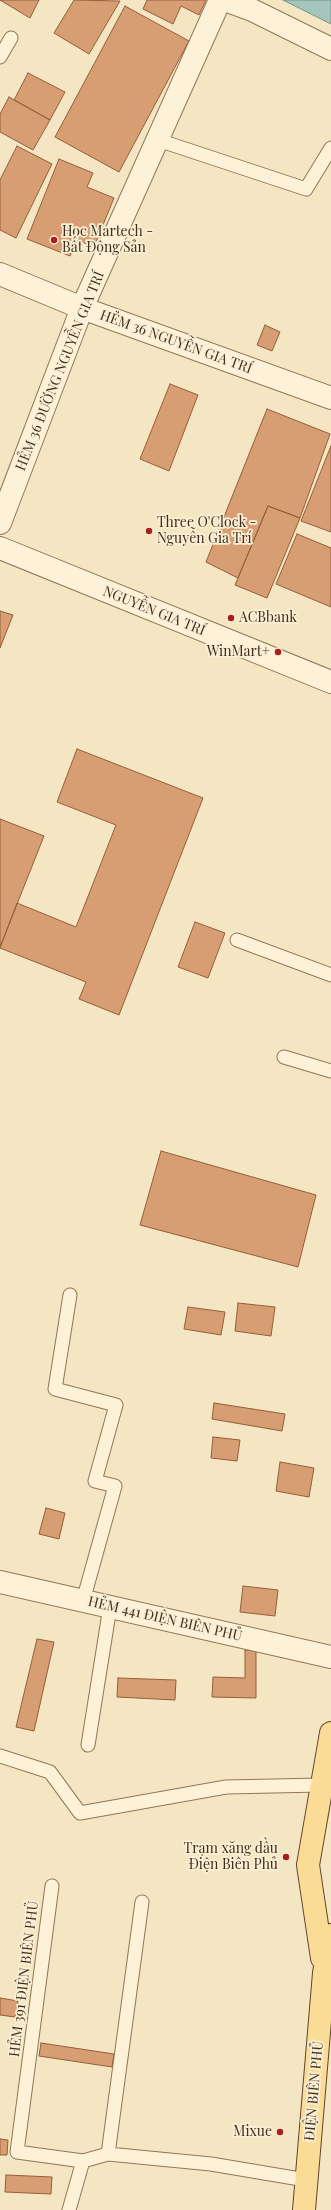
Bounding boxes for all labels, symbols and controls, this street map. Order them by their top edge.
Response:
place label: Học Martech - Bất Động Sản [62,224,153,256]
marker: Học Martech - Bất Động Sản [49,235,59,245]
street label: HẺM 36 ĐƯỜNG NGUYỄN GIA TRÍ [12,269,108,473]
street label: HẺM 36 NGUYỄN GIA TRÍ [98,307,254,377]
place label: Three O'Clock - Nguyễn Gia Trí [157,515,257,548]
marker: Three O'Clock - Nguyễn Gia Trí [144,526,154,536]
street label: NGUYỄN GIA TRÍ [100,583,208,639]
place label: ACBbank [239,610,297,626]
marker: ACBbank [226,613,236,623]
place label: WinMart+ [207,644,270,660]
marker: WinMart+ [273,647,283,657]
street label: HẺM 441 ĐIỆN BIÊN PHỦ [86,1593,244,1645]
place label: Trạm xăng dầu Điện Biên Phủ [184,1841,278,1874]
marker: Trạm xăng dầu Điện Biên Phủ [281,1852,291,1862]
street label: HẺM 391 ĐIỆN BIÊN PHỦ [6,1900,42,2058]
street label: ĐIỆN BIÊN PHỦ [301,2040,327,2142]
place label: Mixue [233,2124,272,2140]
marker: Mixue [275,2127,285,2137]

